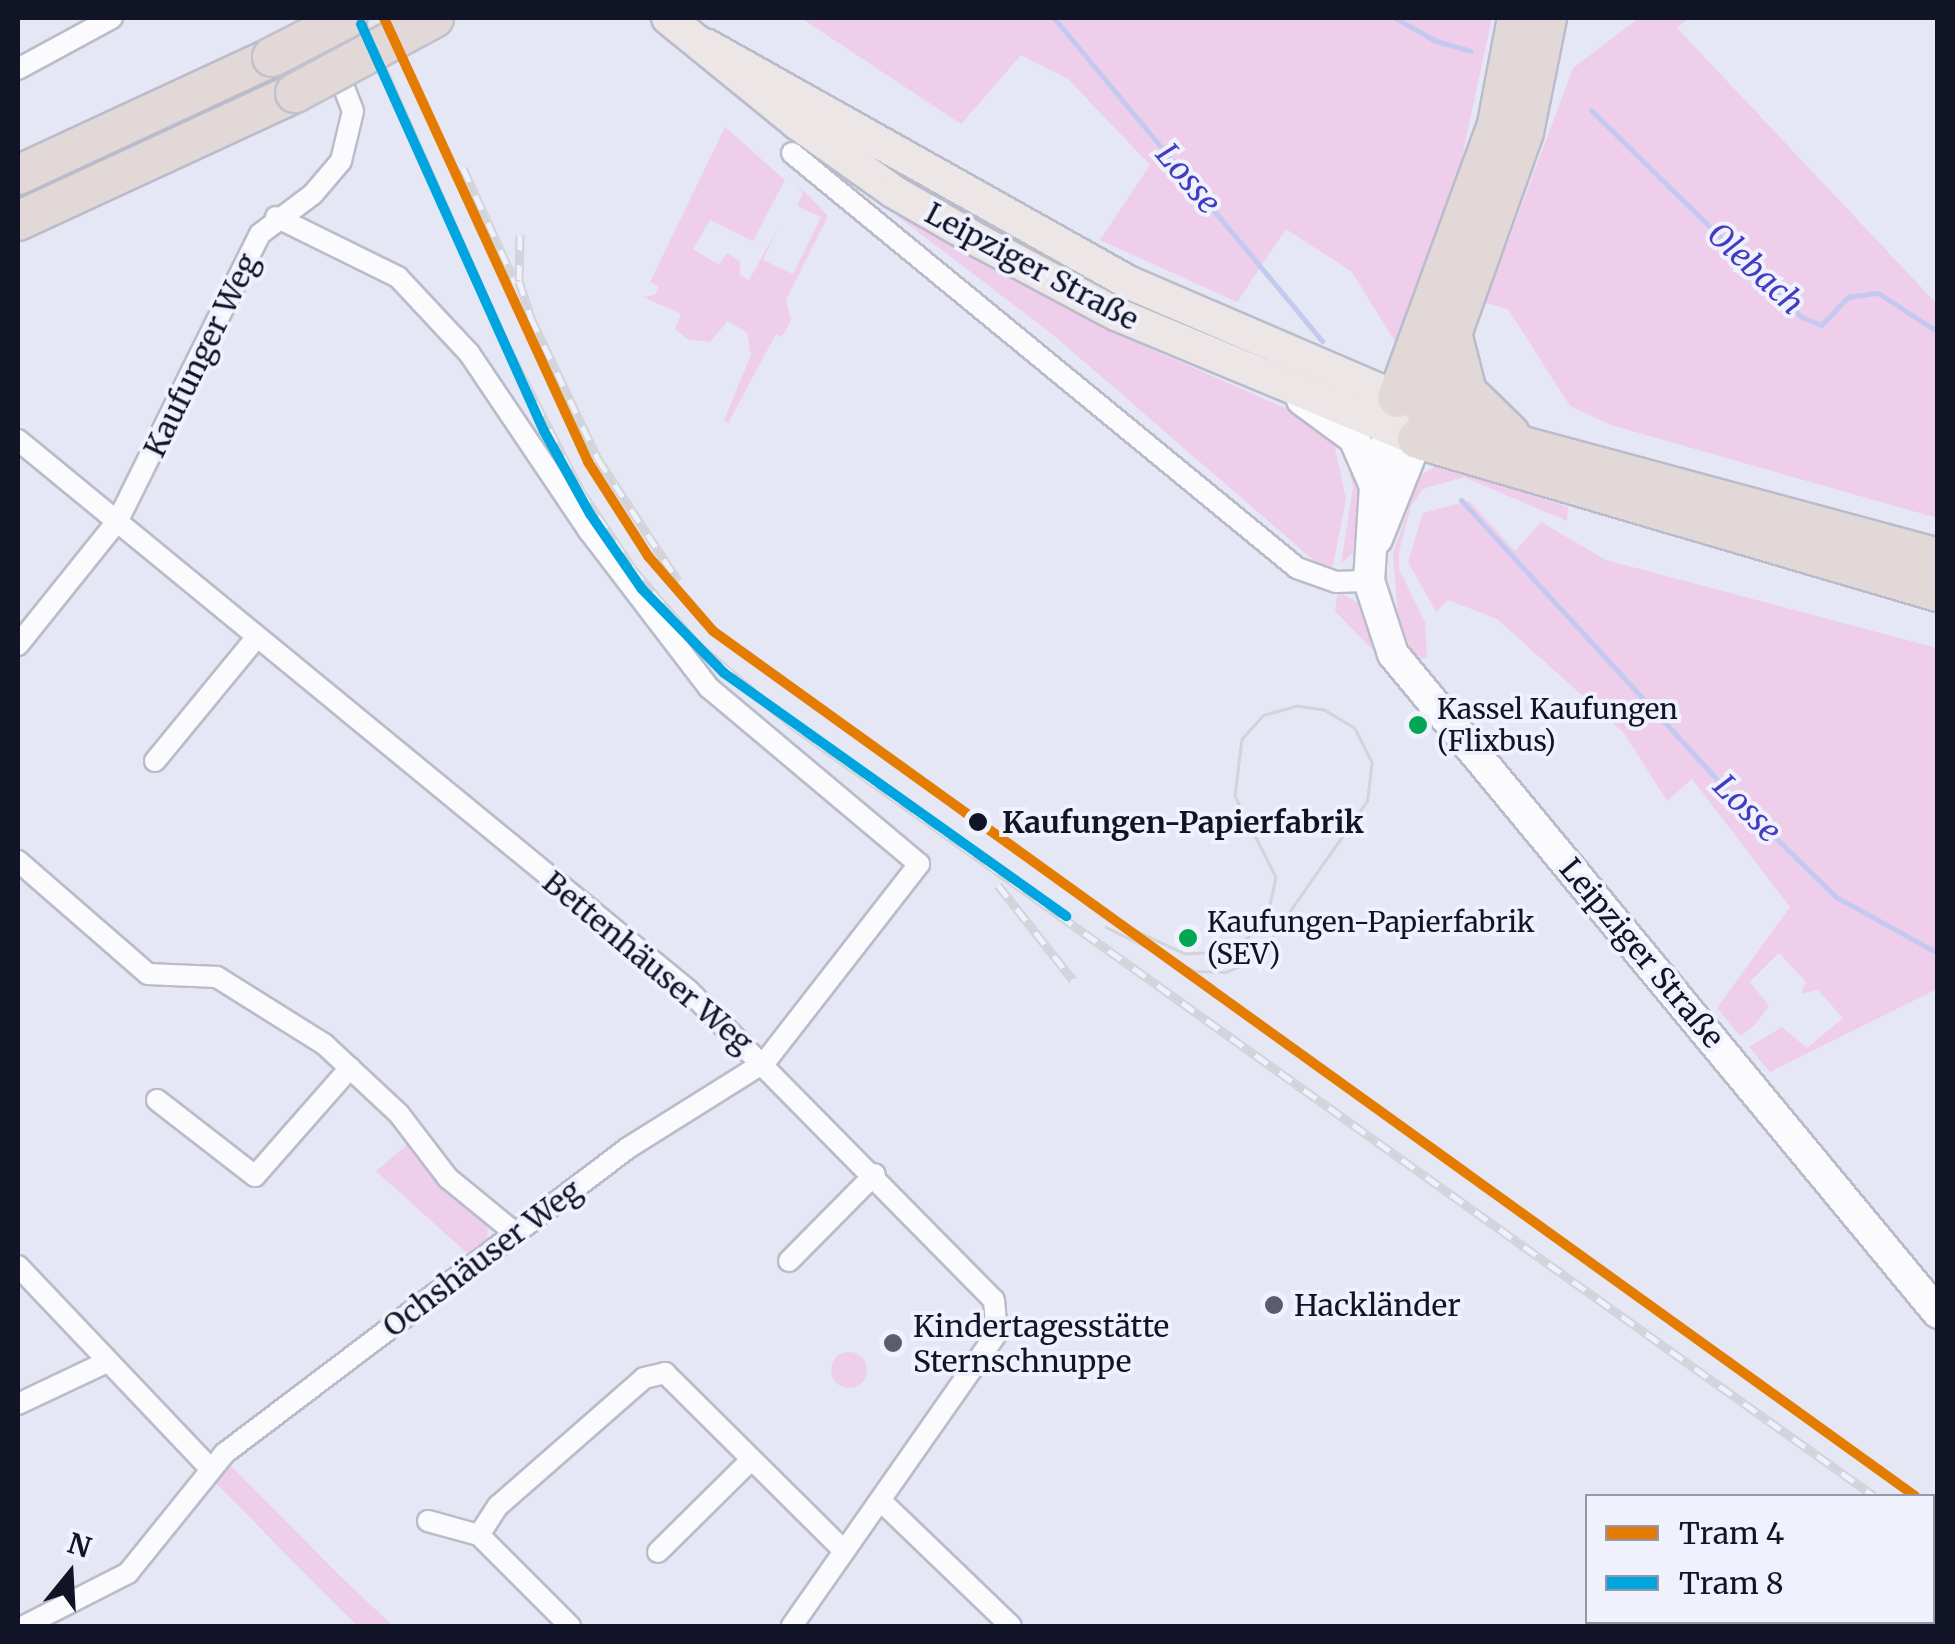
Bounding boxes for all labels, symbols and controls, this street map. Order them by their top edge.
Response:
water label: Losse [1148,136,1228,222]
street label: Leipziger Straße [919,195,1145,337]
water label: Olebach [1699,215,1811,323]
street label: Kaufunger Weg [136,247,266,463]
place label: Kassel Kaufungen (Flixbus) [1437,692,1678,758]
marker: Kassel Kaufungen (Flixbus) [1408,715,1428,735]
water label: Losse [1705,767,1789,851]
place label: Kaufungen-Papierfabrik [1002,804,1364,840]
marker: Kaufungen-Papierfabrik [963,807,993,837]
street label: Leipziger Straße [1552,851,1732,1055]
street label: Bettenhäuser Weg [536,864,760,1060]
place label: Kaufungen-Papierfabrik (SEV) [1207,905,1535,971]
marker: Kaufungen-Papierfabrik (SEV) [1178,928,1198,948]
street label: Ochshäuser Weg [376,1172,588,1344]
place label: Hackländer [1294,1287,1461,1323]
marker: Hackländer [1263,1294,1285,1316]
place label: Kindertagesstätte Sternschnuppe [913,1308,1169,1378]
marker: Kindertagesstätte Sternschnuppe [882,1332,904,1354]
legend [1585,1494,1935,1624]
text: Tram 4 [1679,1514,1784,1552]
north arrow [20,1524,120,1624]
text: N [63,1525,95,1566]
text: Tram 8 [1679,1564,1784,1602]

